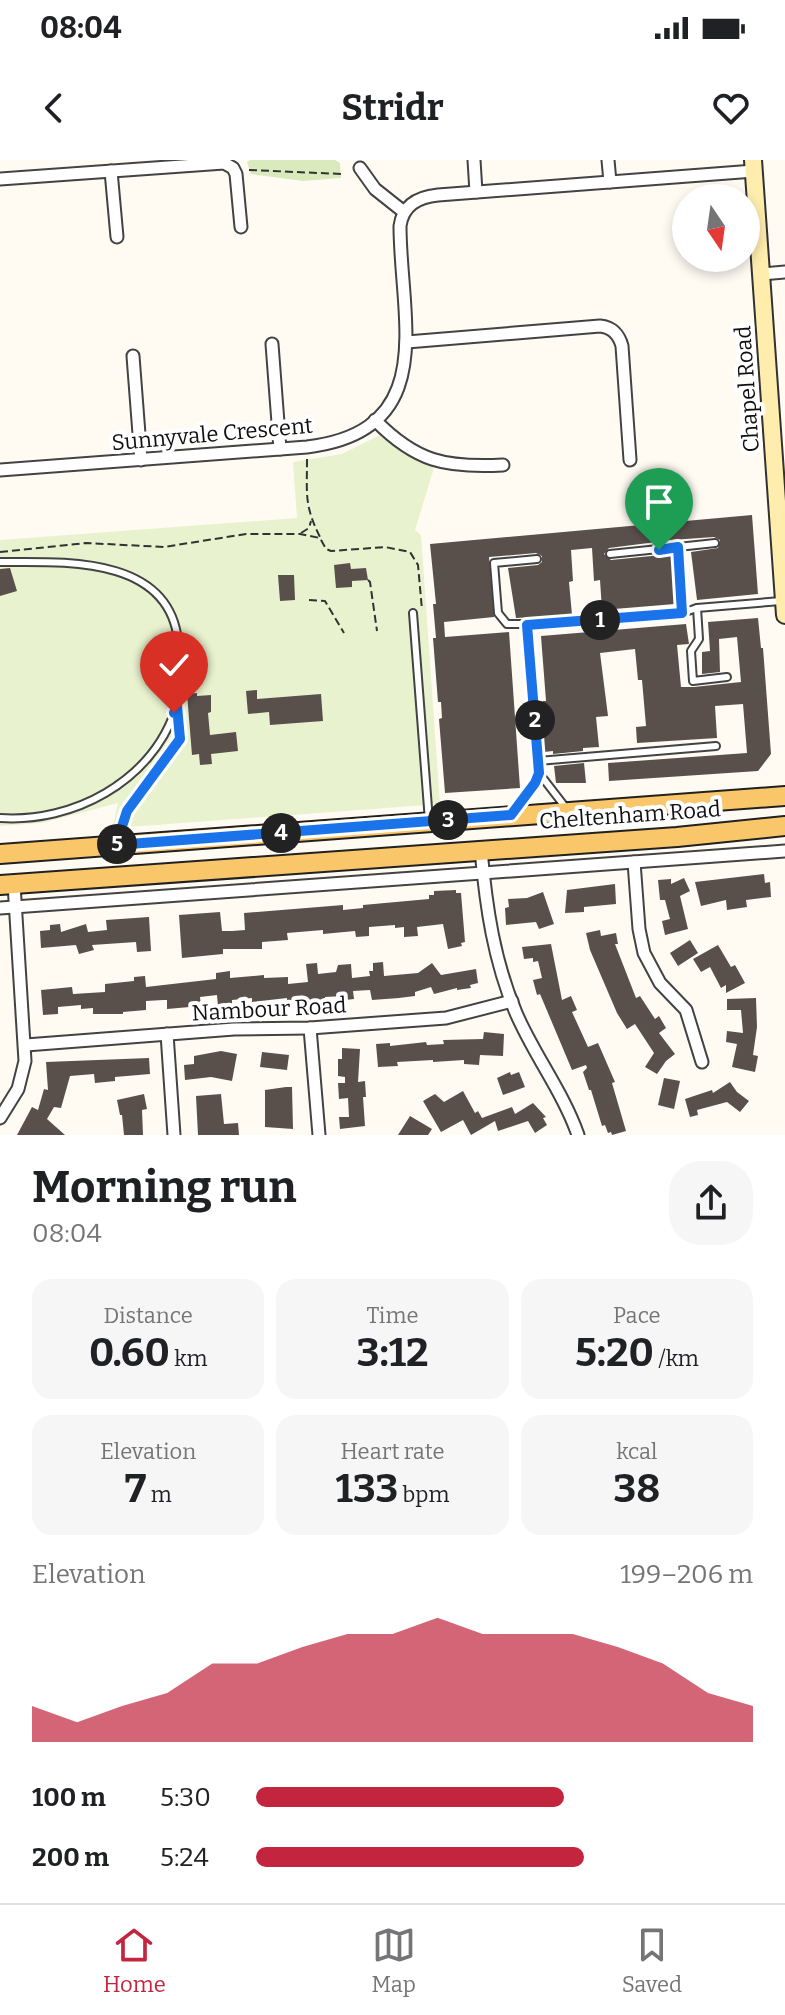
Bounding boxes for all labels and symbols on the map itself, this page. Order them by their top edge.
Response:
north arrow [672,184,760,272]
street label: Chapel Road [729,325,765,453]
street label: Sunnyvale Crescent [110,412,314,456]
pin [625,468,693,550]
pin: 1 [580,600,620,640]
pin [140,631,208,713]
pin: 2 [515,700,555,740]
street label: Cheltenham Road [538,795,722,835]
pin: 3 [428,800,468,840]
pin: 4 [261,813,301,853]
pin: 5 [97,824,137,864]
street label: Nambour Road [191,991,347,1027]

